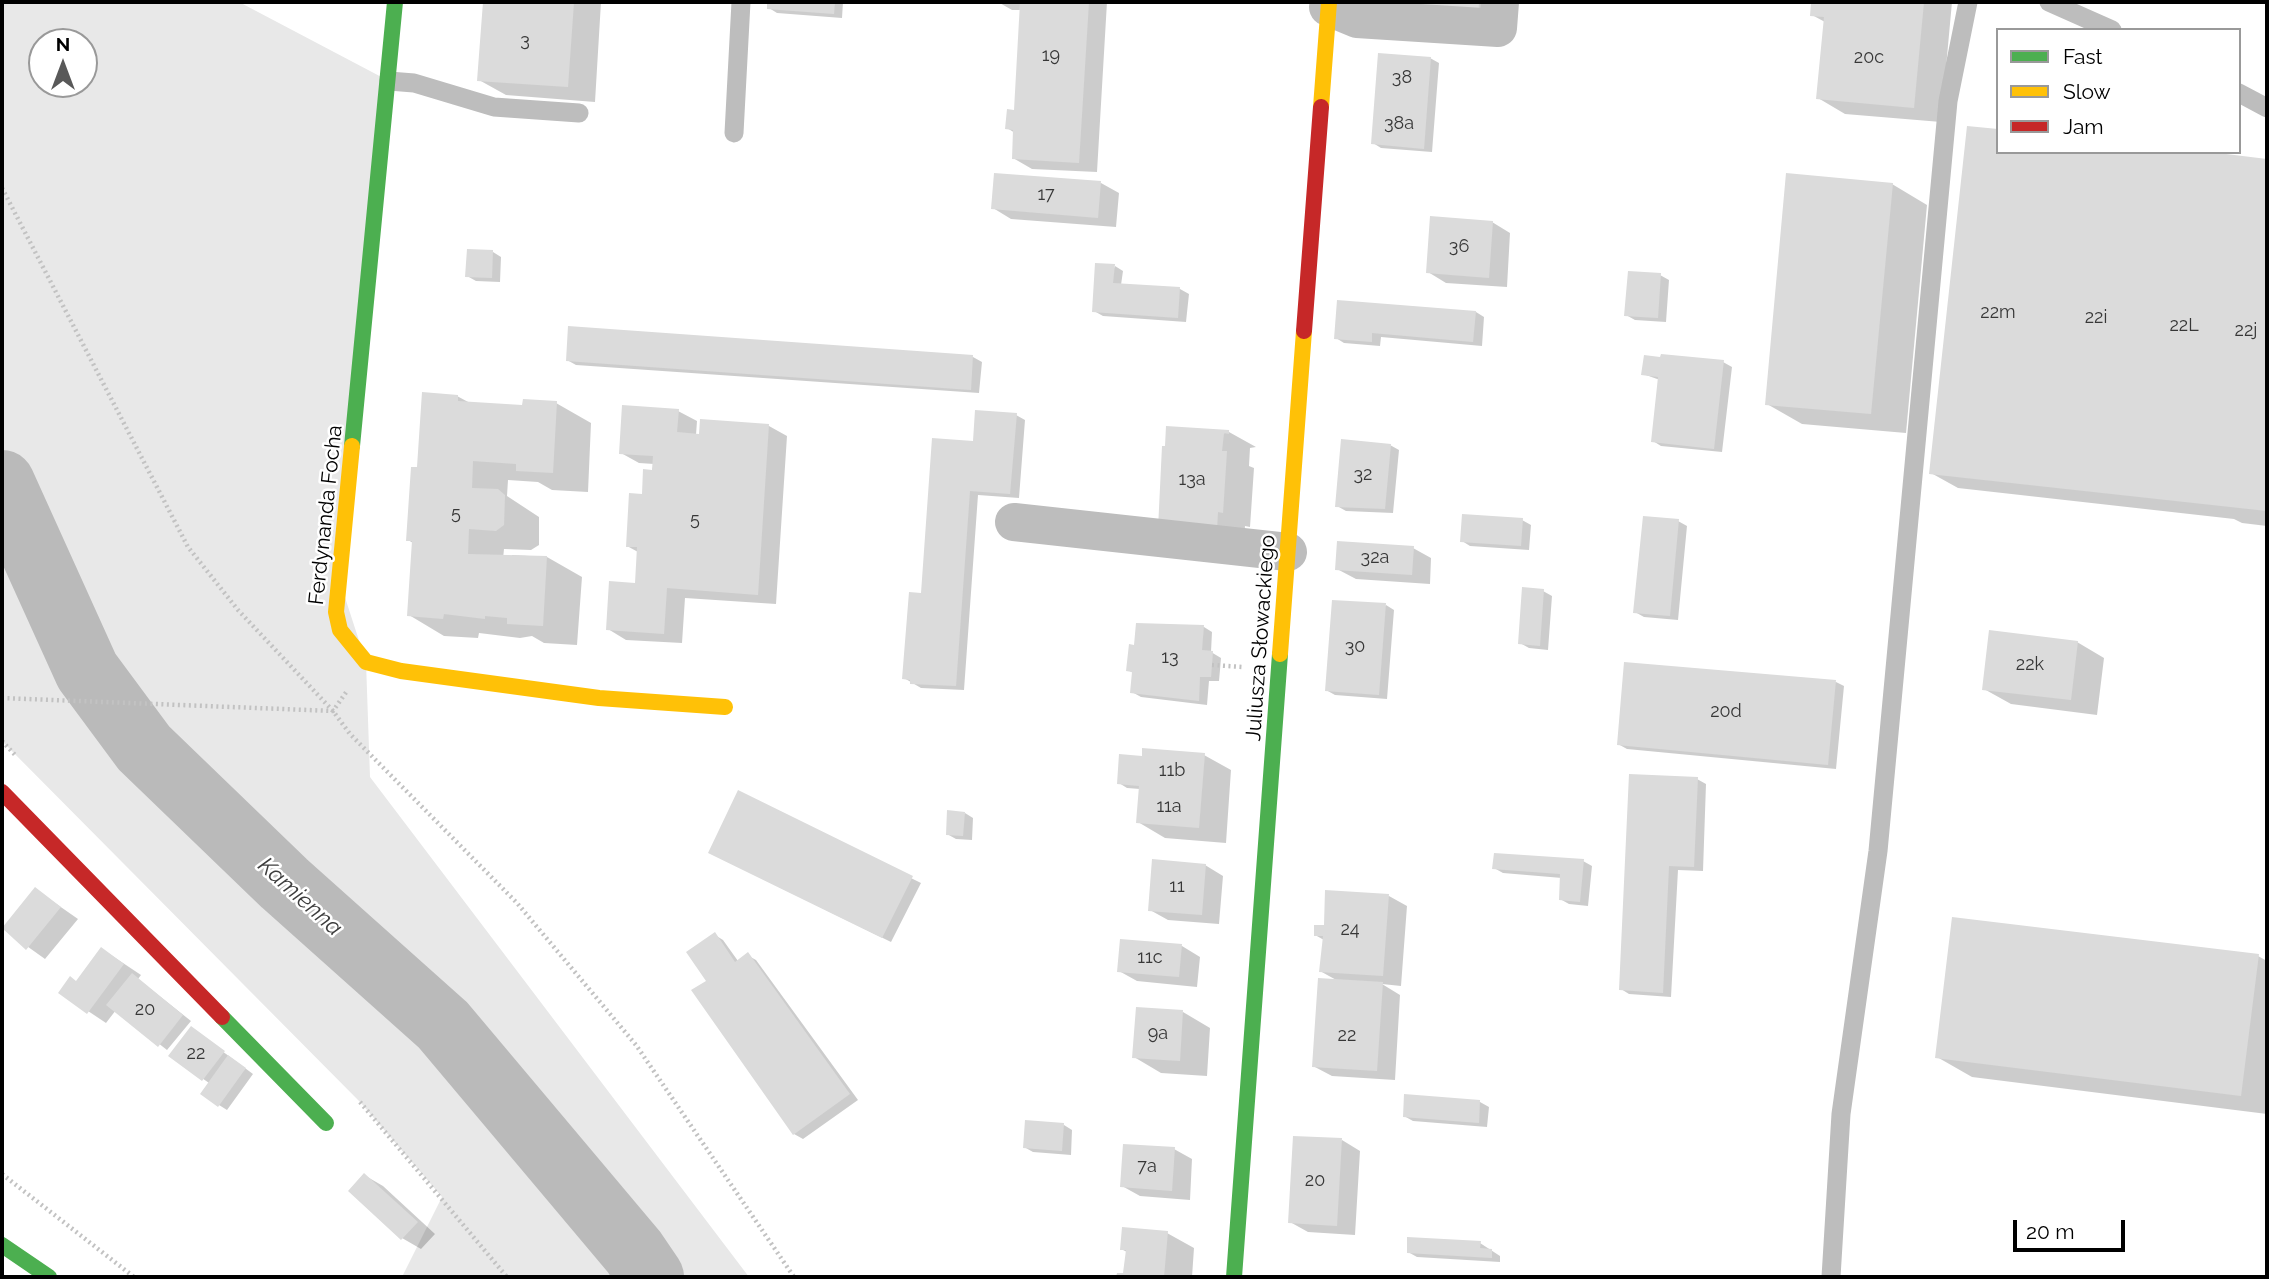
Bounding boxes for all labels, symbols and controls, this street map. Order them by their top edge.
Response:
north arrow [28,28,98,98]
legend [1996,28,2241,154]
house number: 3 [520,30,530,52]
text: N [56,33,70,55]
text: Fast [2063,44,2103,69]
house number: 19 [1042,45,1060,67]
house number: 20c [1854,47,1884,69]
house number: 38 [1392,67,1412,89]
text: Slow [2063,79,2111,104]
house number: 38a [1384,113,1414,135]
text: Jam [2063,114,2104,139]
house number: 17 [1037,184,1055,206]
house number: 36 [1449,236,1469,258]
house number: 22m [1980,302,2016,324]
house number: 22i [2085,307,2107,329]
house number: 22L [2169,315,2199,337]
house number: 22j [2235,320,2257,342]
street label: Ferdynanda Focha [304,424,348,606]
house number: 32 [1354,464,1372,486]
house number: 13a [1178,469,1206,491]
house number: 5 [451,503,461,525]
house number: 5 [690,509,700,531]
street label: Juliusza Słowackiego [1241,534,1281,742]
house number: 32a [1361,547,1389,569]
house number: 30 [1345,636,1365,658]
house number: 13 [1161,647,1179,669]
house number: 22k [2016,654,2044,676]
house number: 20d [1710,701,1742,723]
house number: 11b [1159,760,1185,782]
house number: 11a [1156,796,1182,818]
water label: Kamienna [252,852,348,942]
house number: 11 [1169,876,1185,898]
house number: 24 [1340,919,1360,941]
house number: 11c [1137,947,1163,969]
house number: 20 [135,999,155,1021]
house number: 9a [1148,1023,1168,1045]
house number: 22 [1338,1025,1356,1047]
house number: 22 [187,1043,205,1065]
house number: 7a [1137,1156,1157,1178]
house number: 20 [1305,1170,1325,1192]
scale bar [2017,1206,2129,1250]
text: 20 m [2026,1219,2074,1244]

